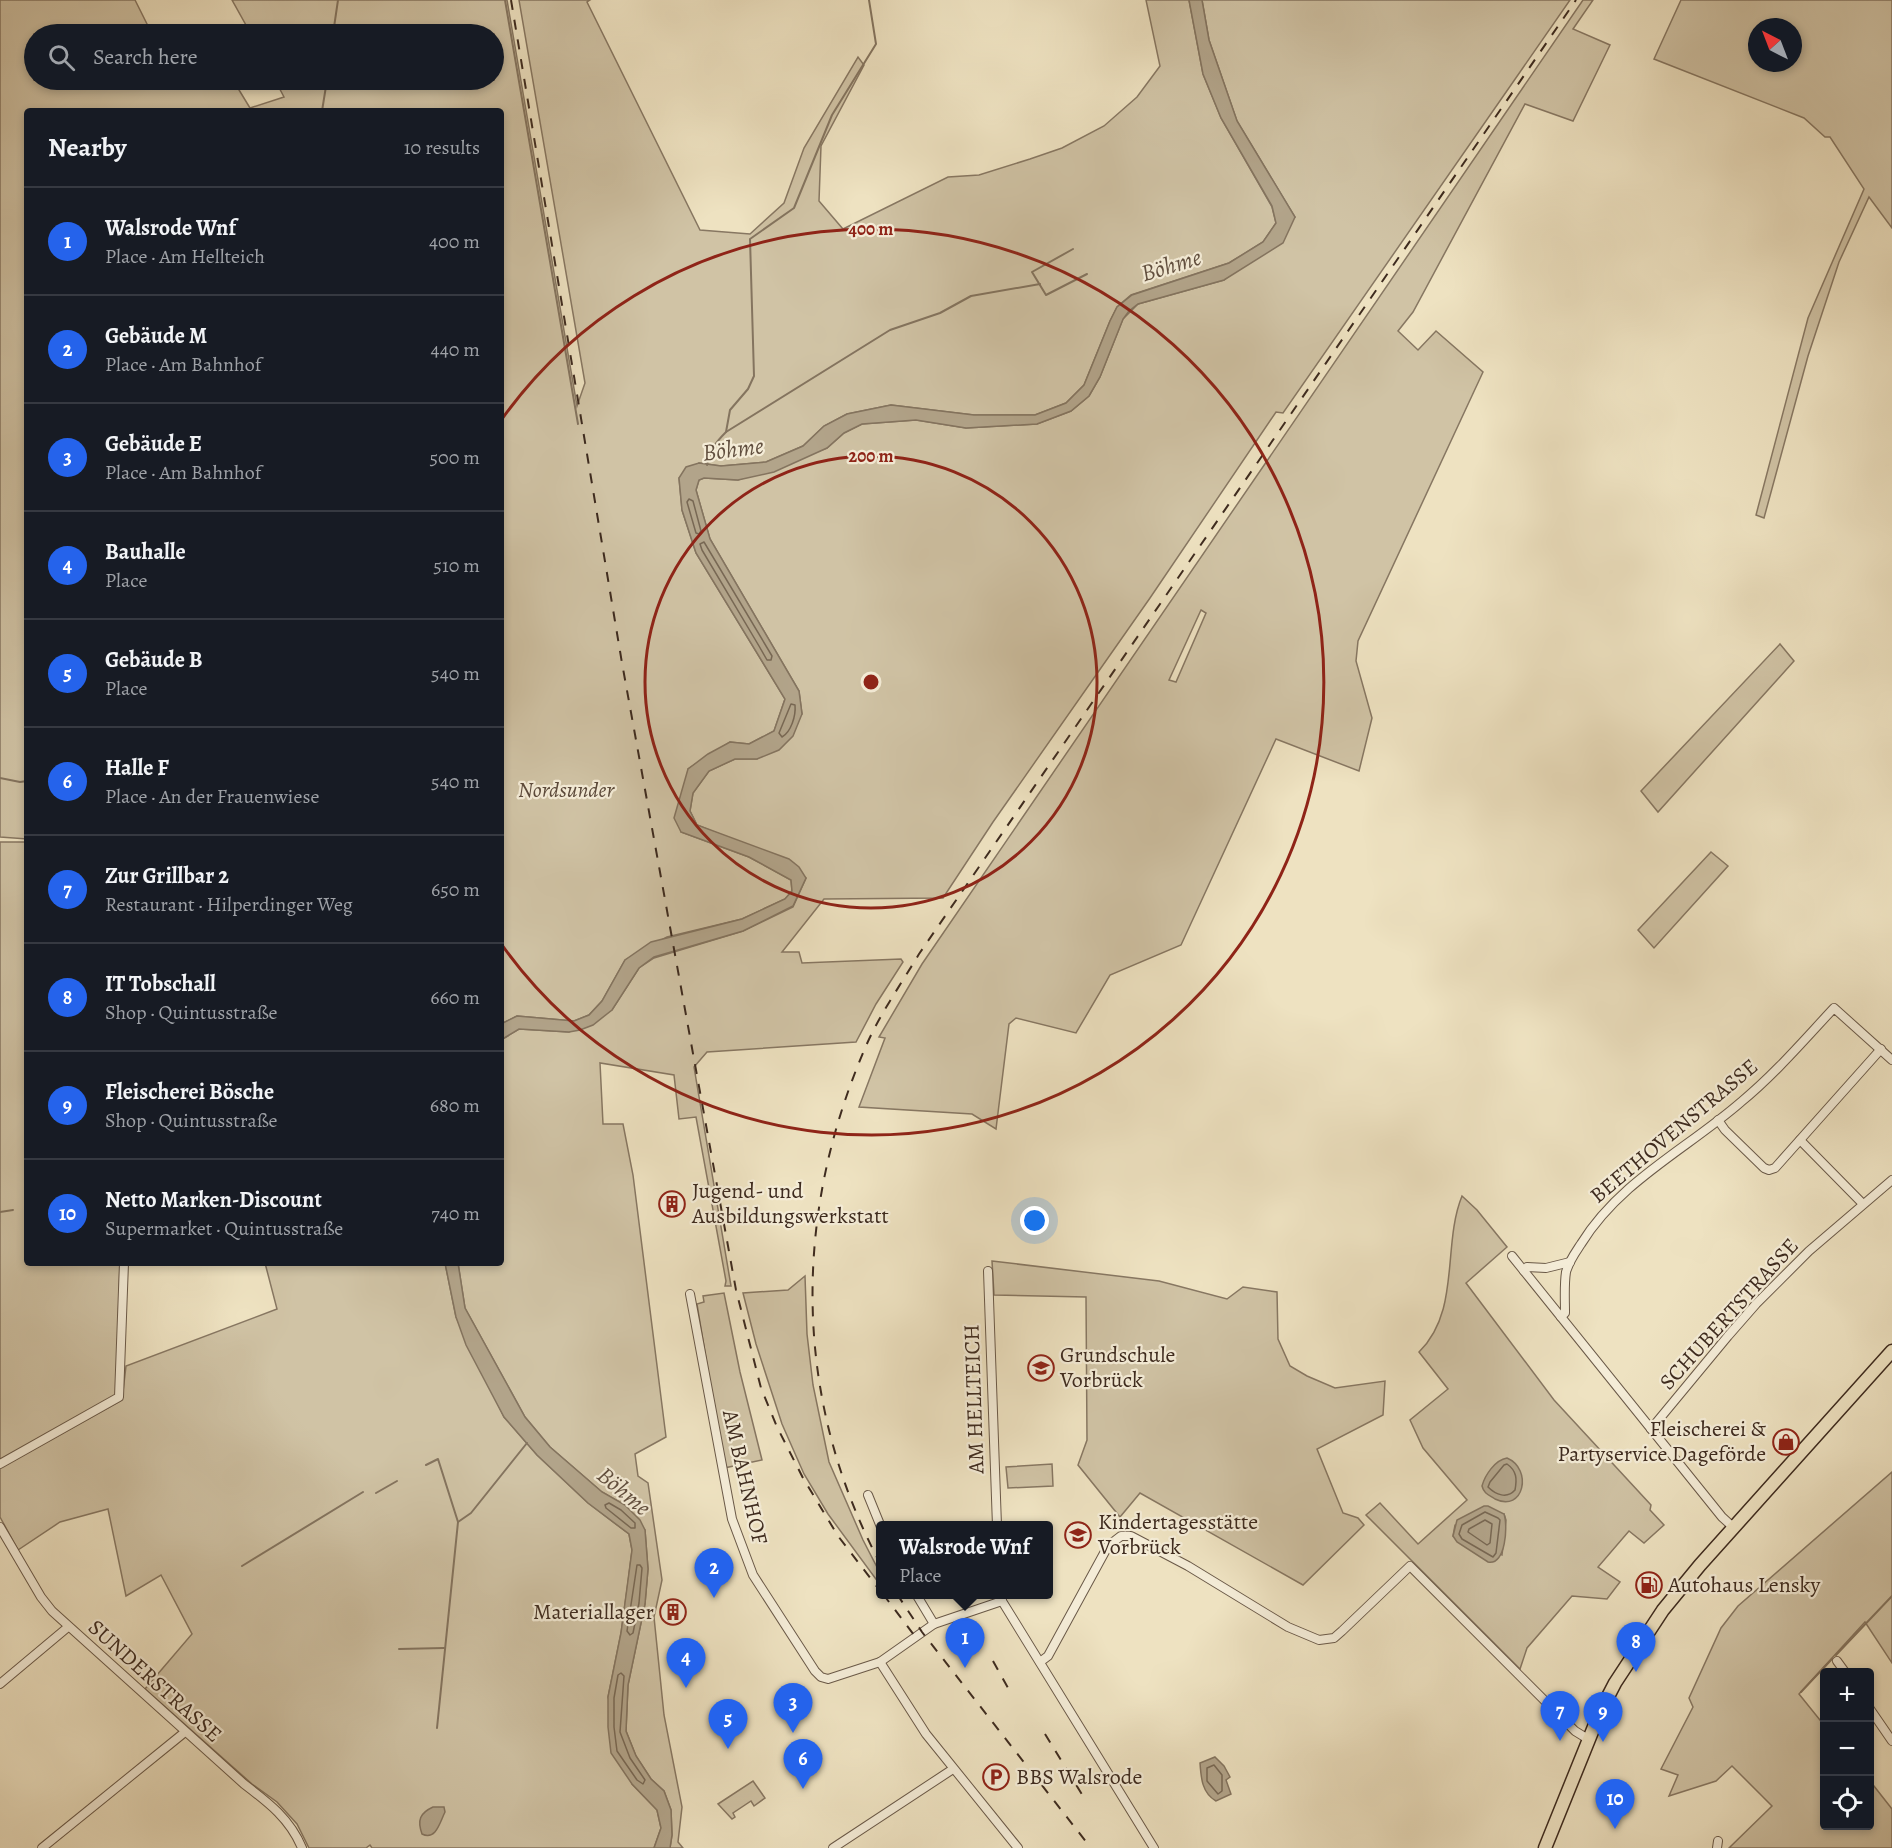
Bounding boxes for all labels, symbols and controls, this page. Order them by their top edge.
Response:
north arrow [1748,18,1802,72]
search box [24,24,504,90]
icon: search [45,41,78,74]
text: Search here [93,42,198,72]
text: Nearby [48,130,127,165]
text: 10 results [404,134,480,161]
text: Walsrode Wnf [105,213,236,243]
text: 400 m [849,217,893,241]
text: 1 [64,228,71,255]
text: 400 m [429,228,480,255]
water label: Böhme [1137,241,1205,289]
text: Place · Am Hellteich [105,243,265,270]
text: Gebäude M [105,321,207,351]
text: 2 [63,336,72,363]
text: 440 m [431,336,480,363]
text: Place · Am Bahnhof [105,351,261,378]
text: Gebäude E [105,429,202,459]
water label: Böhme [701,429,766,469]
text: 3 [63,444,72,471]
text: 500 m [429,444,480,471]
text: 200 m [848,444,894,468]
text: Place · Am Bahnhof [105,459,261,486]
text: Bauhalle [105,537,186,567]
text: 4 [63,552,72,579]
text: 510 m [433,552,480,579]
text: Place [105,567,147,594]
text: Gebäude B [105,645,203,675]
text: 5 [63,660,72,687]
text: 540 m [431,660,480,687]
centre of rings [861,672,881,692]
text: Place [105,675,147,702]
text: Halle F [105,753,169,783]
text: 6 [63,768,72,795]
text: 540 m [431,768,480,795]
park label: Nordsunder [518,775,615,805]
text: Place · An der Frauenwiese [105,783,319,810]
text: Zur Grillbar 2 [105,861,229,891]
text: 7 [63,876,72,903]
text: 650 m [431,876,480,903]
text: Restaurant · Hilperdinger Weg [105,891,353,918]
text: IT Tobschall [105,969,216,999]
text: 8 [63,984,72,1011]
text: 660 m [430,984,480,1011]
text: Shop · Quintusstraße [105,999,278,1026]
street label: BEETHOVENSTRASSE [1584,1052,1764,1210]
text: Fleischerei Bösche [105,1077,274,1107]
text: 9 [63,1092,72,1119]
text: 680 m [430,1092,480,1119]
text: Shop · Quintusstraße [105,1107,278,1134]
place label: Jugend- und Ausbildungswerkstatt [691,1176,889,1231]
text: Netto Marken-Discount [105,1185,322,1215]
building icon: Jugend- und Ausbildungswerkstatt [657,1189,687,1219]
text: 10 [59,1200,76,1227]
text: 740 m [431,1200,480,1227]
your location [1020,1206,1049,1235]
text: Supermarket · Quintusstraße [105,1215,343,1242]
street label: SCHUBERTSTRASSE [1653,1232,1805,1396]
street label: AM HELLTEICH [956,1324,992,1475]
place label: Grundschule Vorbrück [1059,1340,1175,1395]
school or university icon: Grundschule Vorbrück [1026,1353,1056,1383]
street label: AM BAHNHOF [715,1406,775,1547]
place label: Fleischerei & Partyservice Dageförde [1558,1414,1767,1469]
shop icon: Fleischerei & Partyservice Dageförde [1771,1427,1801,1457]
water label: Böhme [590,1459,658,1523]
place label: Kindertagesstätte Vorbrück [1097,1507,1258,1562]
school or university icon: Kindertagesstätte Vorbrück [1063,1520,1093,1550]
popup [876,1521,1053,1599]
text: Walsrode Wnf [899,1532,1030,1562]
pin: 2 [694,1548,734,1598]
text: Place [899,1562,941,1589]
fuel station icon: Autohaus Lensky [1634,1570,1664,1600]
place label: Autohaus Lensky [1667,1570,1820,1600]
place label: Materiallager [533,1597,654,1627]
building icon: Materiallager [658,1597,688,1627]
street label: SUNDERSTRASSE [82,1613,228,1749]
pin: 1 [946,1618,984,1668]
pin: 8 [1616,1622,1656,1672]
pin: 4 [666,1638,706,1688]
map controls [1820,1668,1874,1830]
button: + [1820,1668,1874,1722]
pin: 3 [774,1684,812,1733]
pin: 7 [1540,1692,1580,1741]
pin: 9 [1584,1692,1622,1742]
pin: 5 [708,1700,748,1749]
button: − [1820,1722,1874,1776]
pin: 6 [784,1740,822,1789]
parking icon: BBS Walsrode [981,1762,1011,1792]
place label: BBS Walsrode [1016,1762,1142,1792]
button: locate [1820,1776,1874,1830]
pin: 10 [1596,1780,1634,1829]

